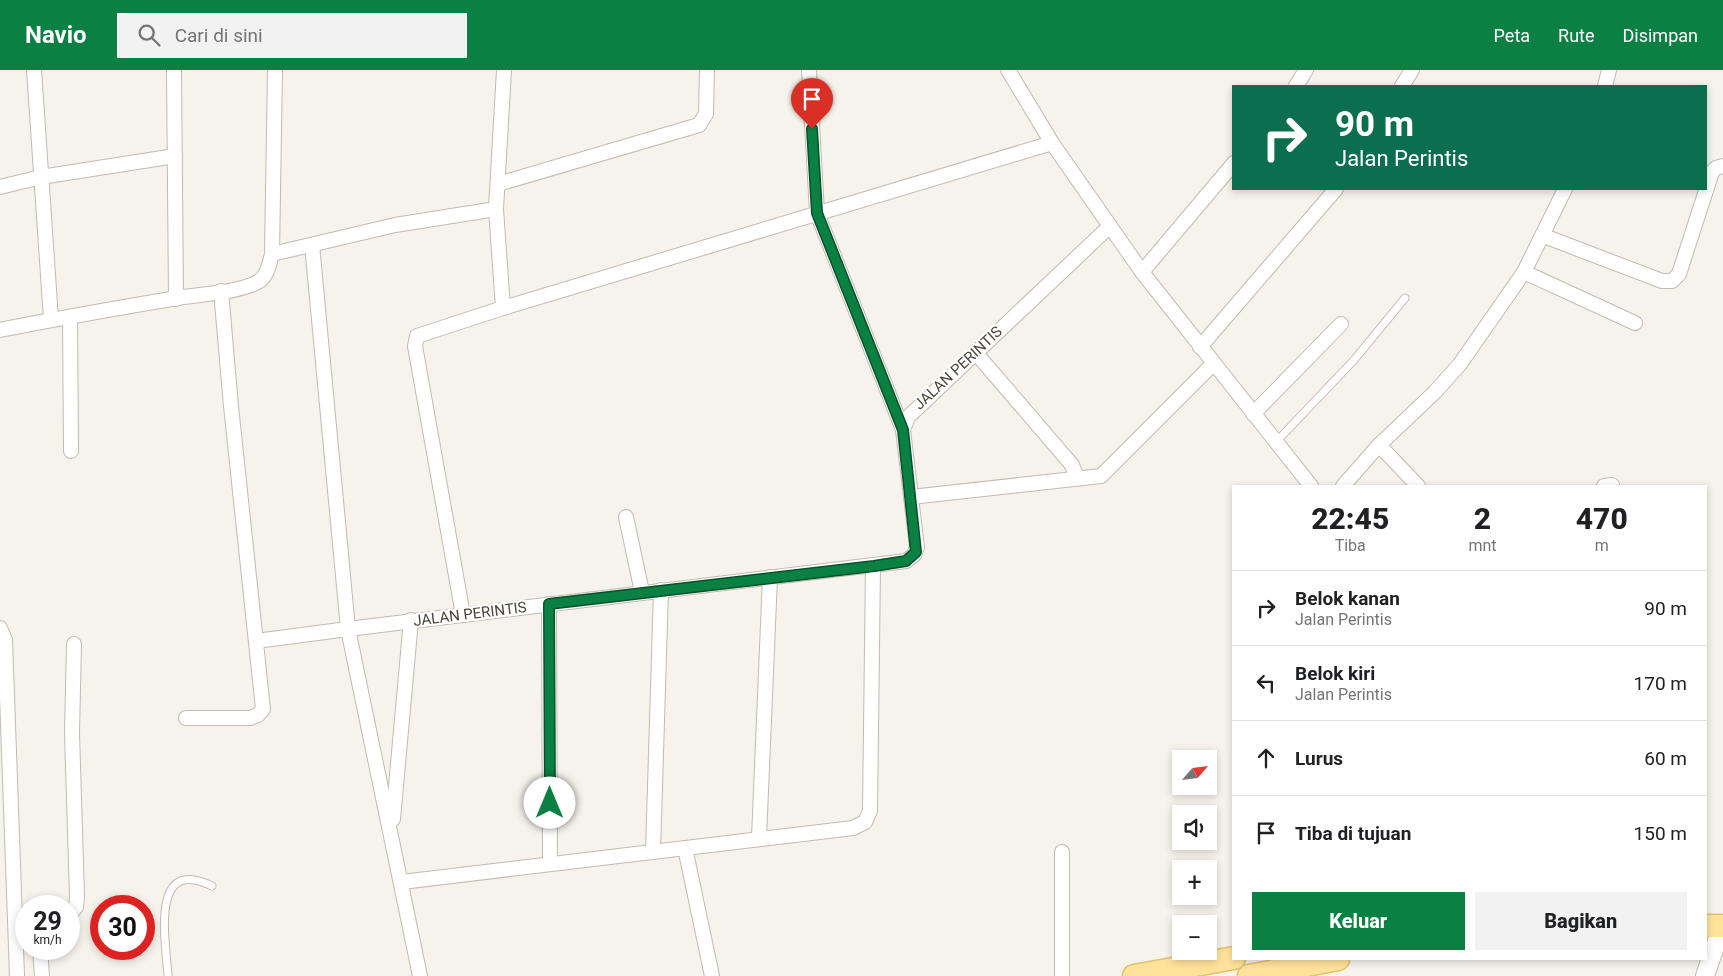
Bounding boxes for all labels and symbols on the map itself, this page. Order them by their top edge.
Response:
pin [791,78,833,129]
street label: JALAN PERINTIS [910,322,1006,413]
street label: JALAN PERINTIS [412,598,528,630]
north arrow [1172,750,1218,795]
position arrow [523,776,575,828]
speed limit sign: 30 [90,895,155,960]

